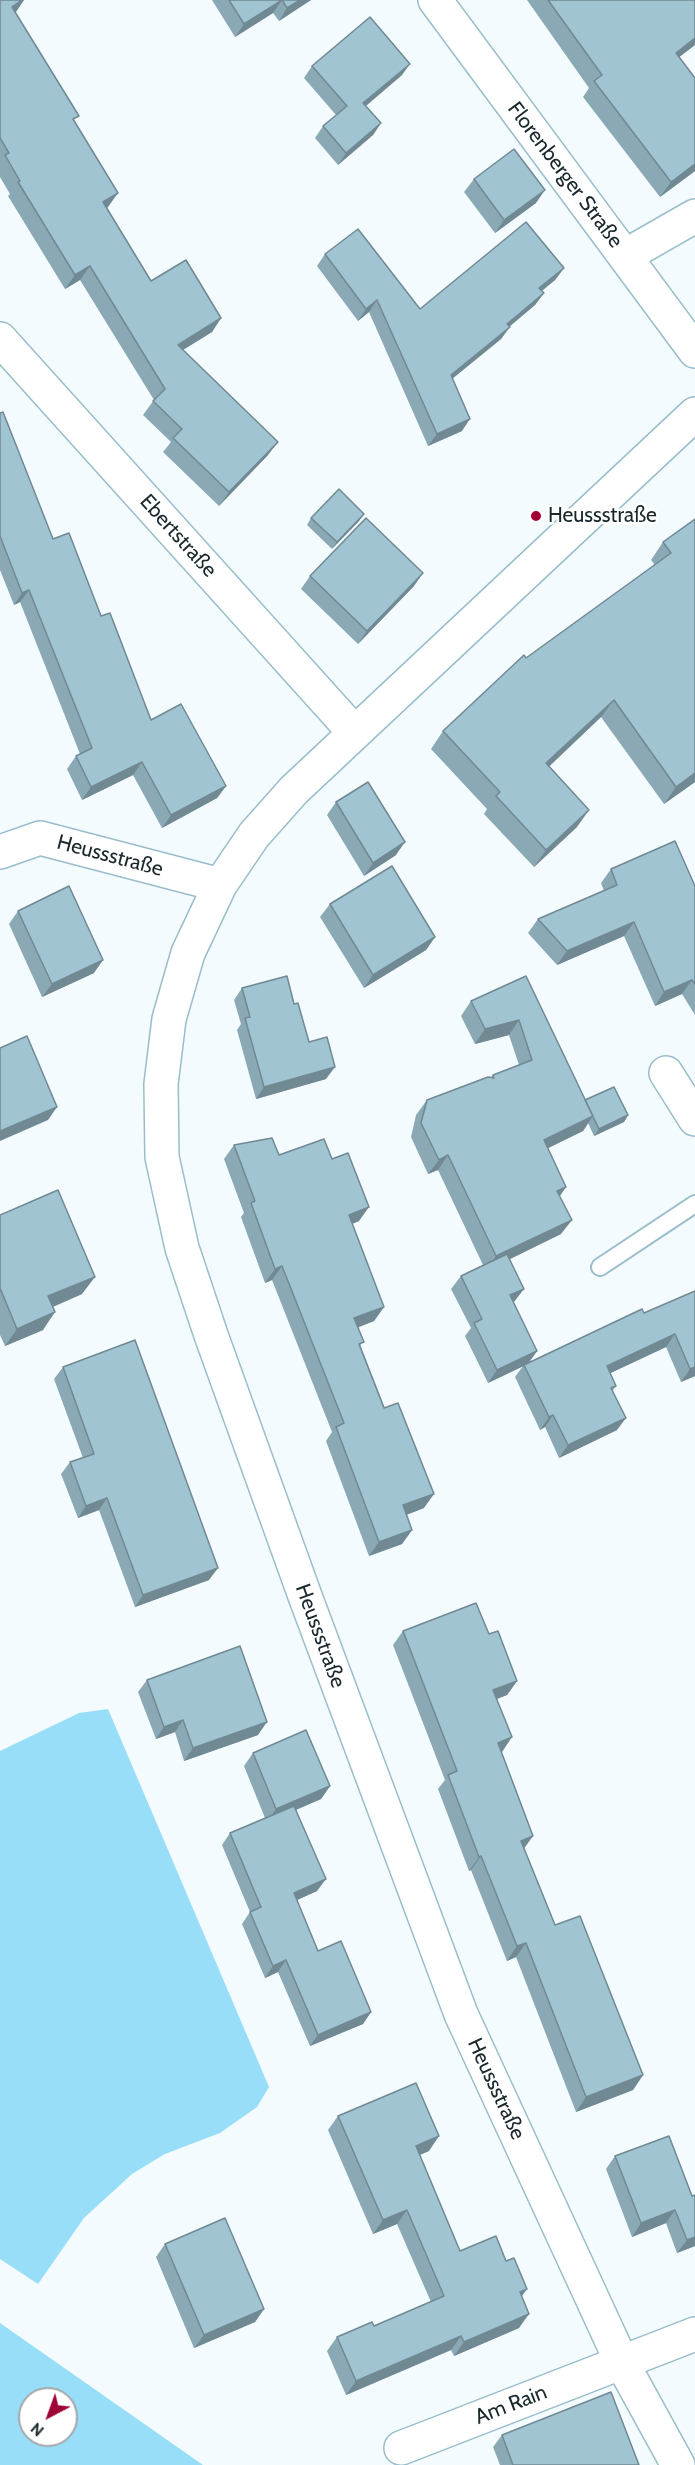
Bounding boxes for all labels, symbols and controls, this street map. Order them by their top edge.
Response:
street label: Florenberger Straße [502,97,628,253]
street label: Ebertstraße [134,489,222,583]
place label: Heussstraße [548,503,657,529]
marker: Heussstraße [529,509,543,523]
street label: Heussstraße [54,830,166,882]
street label: Heussstraße [290,1581,350,1691]
street label: Heussstraße [462,2034,530,2144]
street label: Am Rain [472,2380,550,2430]
north arrow [18,2387,78,2447]
text: N [27,2419,48,2440]

